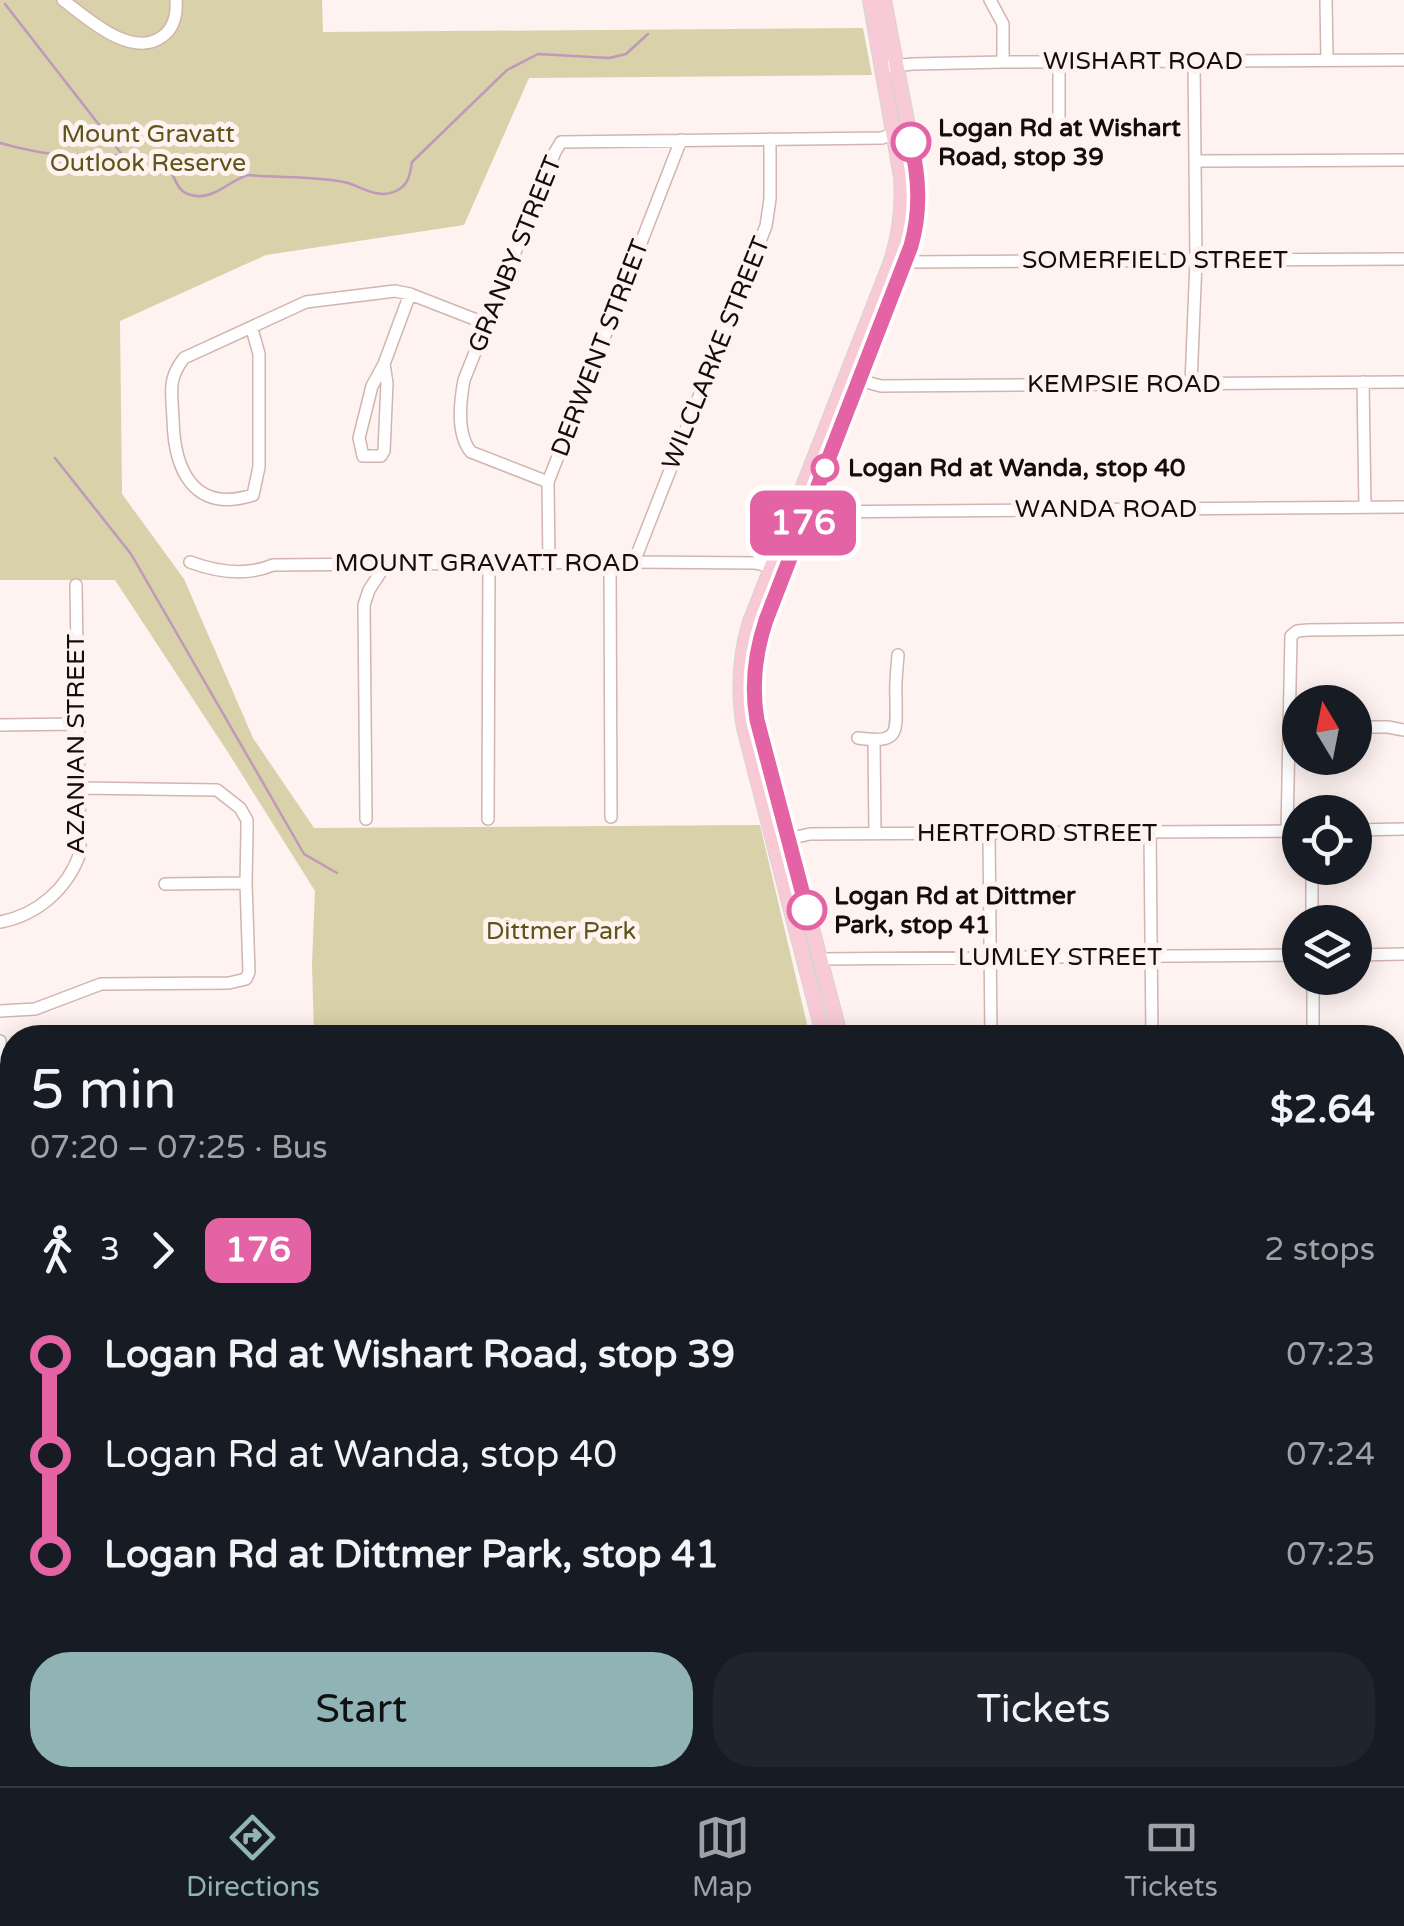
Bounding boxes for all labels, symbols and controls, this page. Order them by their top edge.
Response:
street label: WISHART ROAD [1043,46,1243,76]
place label: Logan Rd at Wishart Road, stop 39 [938,113,1181,172]
park label: Mount Gravatt Outlook Reserve [50,119,246,178]
marker: Logan Rd at Wishart Road, stop 39 [892,123,930,161]
street label: GRANBY STREET [462,151,568,357]
street label: WILCLARKE STREET [656,232,776,474]
street label: DERWENT STREET [545,235,655,461]
street label: SOMERFIELD STREET [1022,245,1288,275]
street label: KEMPSIE ROAD [1027,369,1221,399]
place label: Logan Rd at Wanda, stop 40 [848,453,1186,483]
marker: Logan Rd at Wanda, stop 40 [812,455,838,481]
line badge: 176 [746,490,860,556]
street label: WANDA ROAD [1015,494,1197,524]
text: 176 [770,502,836,544]
street label: MOUNT GRAVATT ROAD [335,548,639,578]
street label: AZANIAN STREET [61,634,91,854]
north arrow [1282,685,1372,775]
map controls [1282,685,1372,995]
button: locate [1282,795,1372,885]
street label: HERTFORD STREET [917,818,1157,848]
place label: Logan Rd at Dittmer Park, stop 41 [834,881,1076,940]
marker: Logan Rd at Dittmer Park, stop 41 [788,891,826,929]
button: layers [1282,905,1372,995]
park label: Dittmer Park [486,916,636,946]
street label: LUMLEY STREET [958,942,1162,972]
text: 5 min [30,1058,177,1124]
text: $2.64 [1270,1087,1375,1133]
text: 07:20 – 07:25 · Bus [30,1129,328,1167]
icon: walk [30,1223,85,1278]
icon: forward [135,1223,190,1278]
text: 176 [225,1229,291,1271]
text: 3 [100,1231,120,1269]
text: 2 stops [1264,1231,1375,1269]
text: Logan Rd at Wishart Road, stop 39 [104,1332,735,1378]
text: 07:23 [1286,1336,1375,1374]
text: Logan Rd at Wanda, stop 40 [104,1432,617,1478]
text: 07:24 [1286,1436,1375,1474]
text: Logan Rd at Dittmer Park, stop 41 [104,1532,719,1578]
text: 07:25 [1286,1536,1375,1574]
button: Start [30,1652,693,1767]
button: Tickets [713,1652,1375,1767]
tab: Directions [186,1810,320,1904]
tab: Map [692,1810,752,1904]
tab: Tickets [1124,1810,1218,1904]

